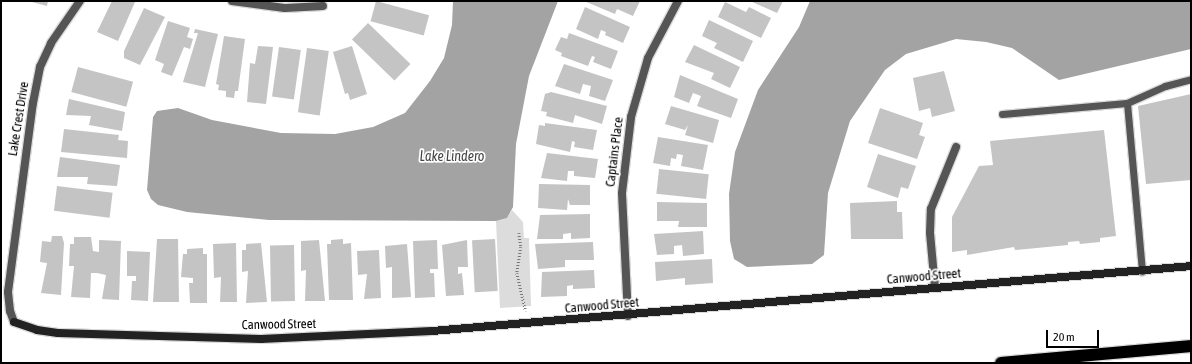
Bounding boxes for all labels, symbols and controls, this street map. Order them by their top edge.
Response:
street label: Lake Crest Drive [5,81,33,157]
street label: Captains Place [603,116,627,188]
water label: Lake Lindero [420,148,484,164]
street label: Canwood Street [886,266,962,288]
street label: Canwood Street [564,295,640,317]
street label: Canwood Street [242,317,316,333]
scale bar [1048,322,1101,348]
text: 20 m [1053,330,1075,344]

